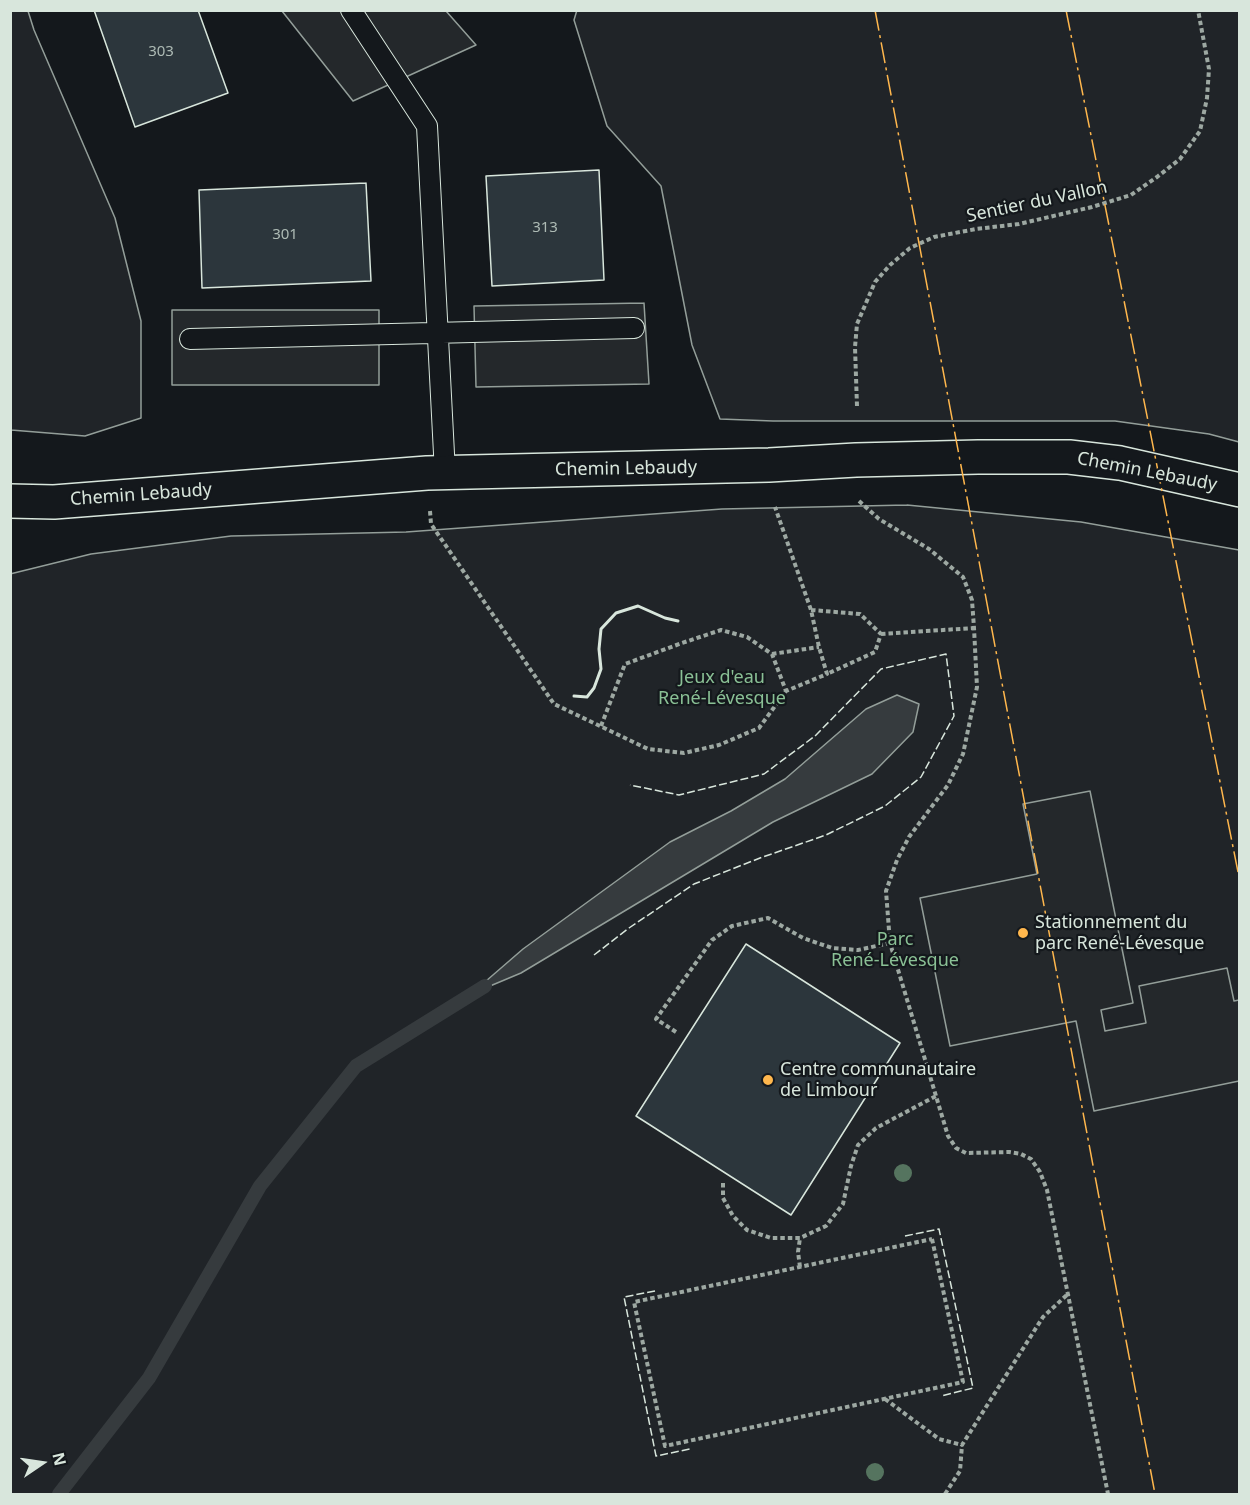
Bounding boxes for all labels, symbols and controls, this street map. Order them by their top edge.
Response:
house number: 303 [148,43,174,61]
street label: Sentier du Vallon [965,177,1109,227]
house number: 313 [532,219,558,237]
house number: 301 [272,226,298,244]
street label: Chemin Lebaudy [1075,448,1219,496]
street label: Chemin Lebaudy [555,457,697,481]
street label: Chemin Lebaudy [69,479,213,511]
park label: Jeux d'eau René-Lévesque [658,667,786,710]
place label: Stationnement du parc René-Lévesque [1035,912,1204,954]
marker: Stationnement du parc René-Lévesque [1016,926,1030,940]
park label: Parc René-Lévesque [831,929,959,972]
place label: Centre communautaire de Limbour [780,1059,976,1102]
marker: Centre communautaire de Limbour [761,1073,775,1087]
north arrow [12,1433,72,1493]
text: N [47,1450,72,1468]

